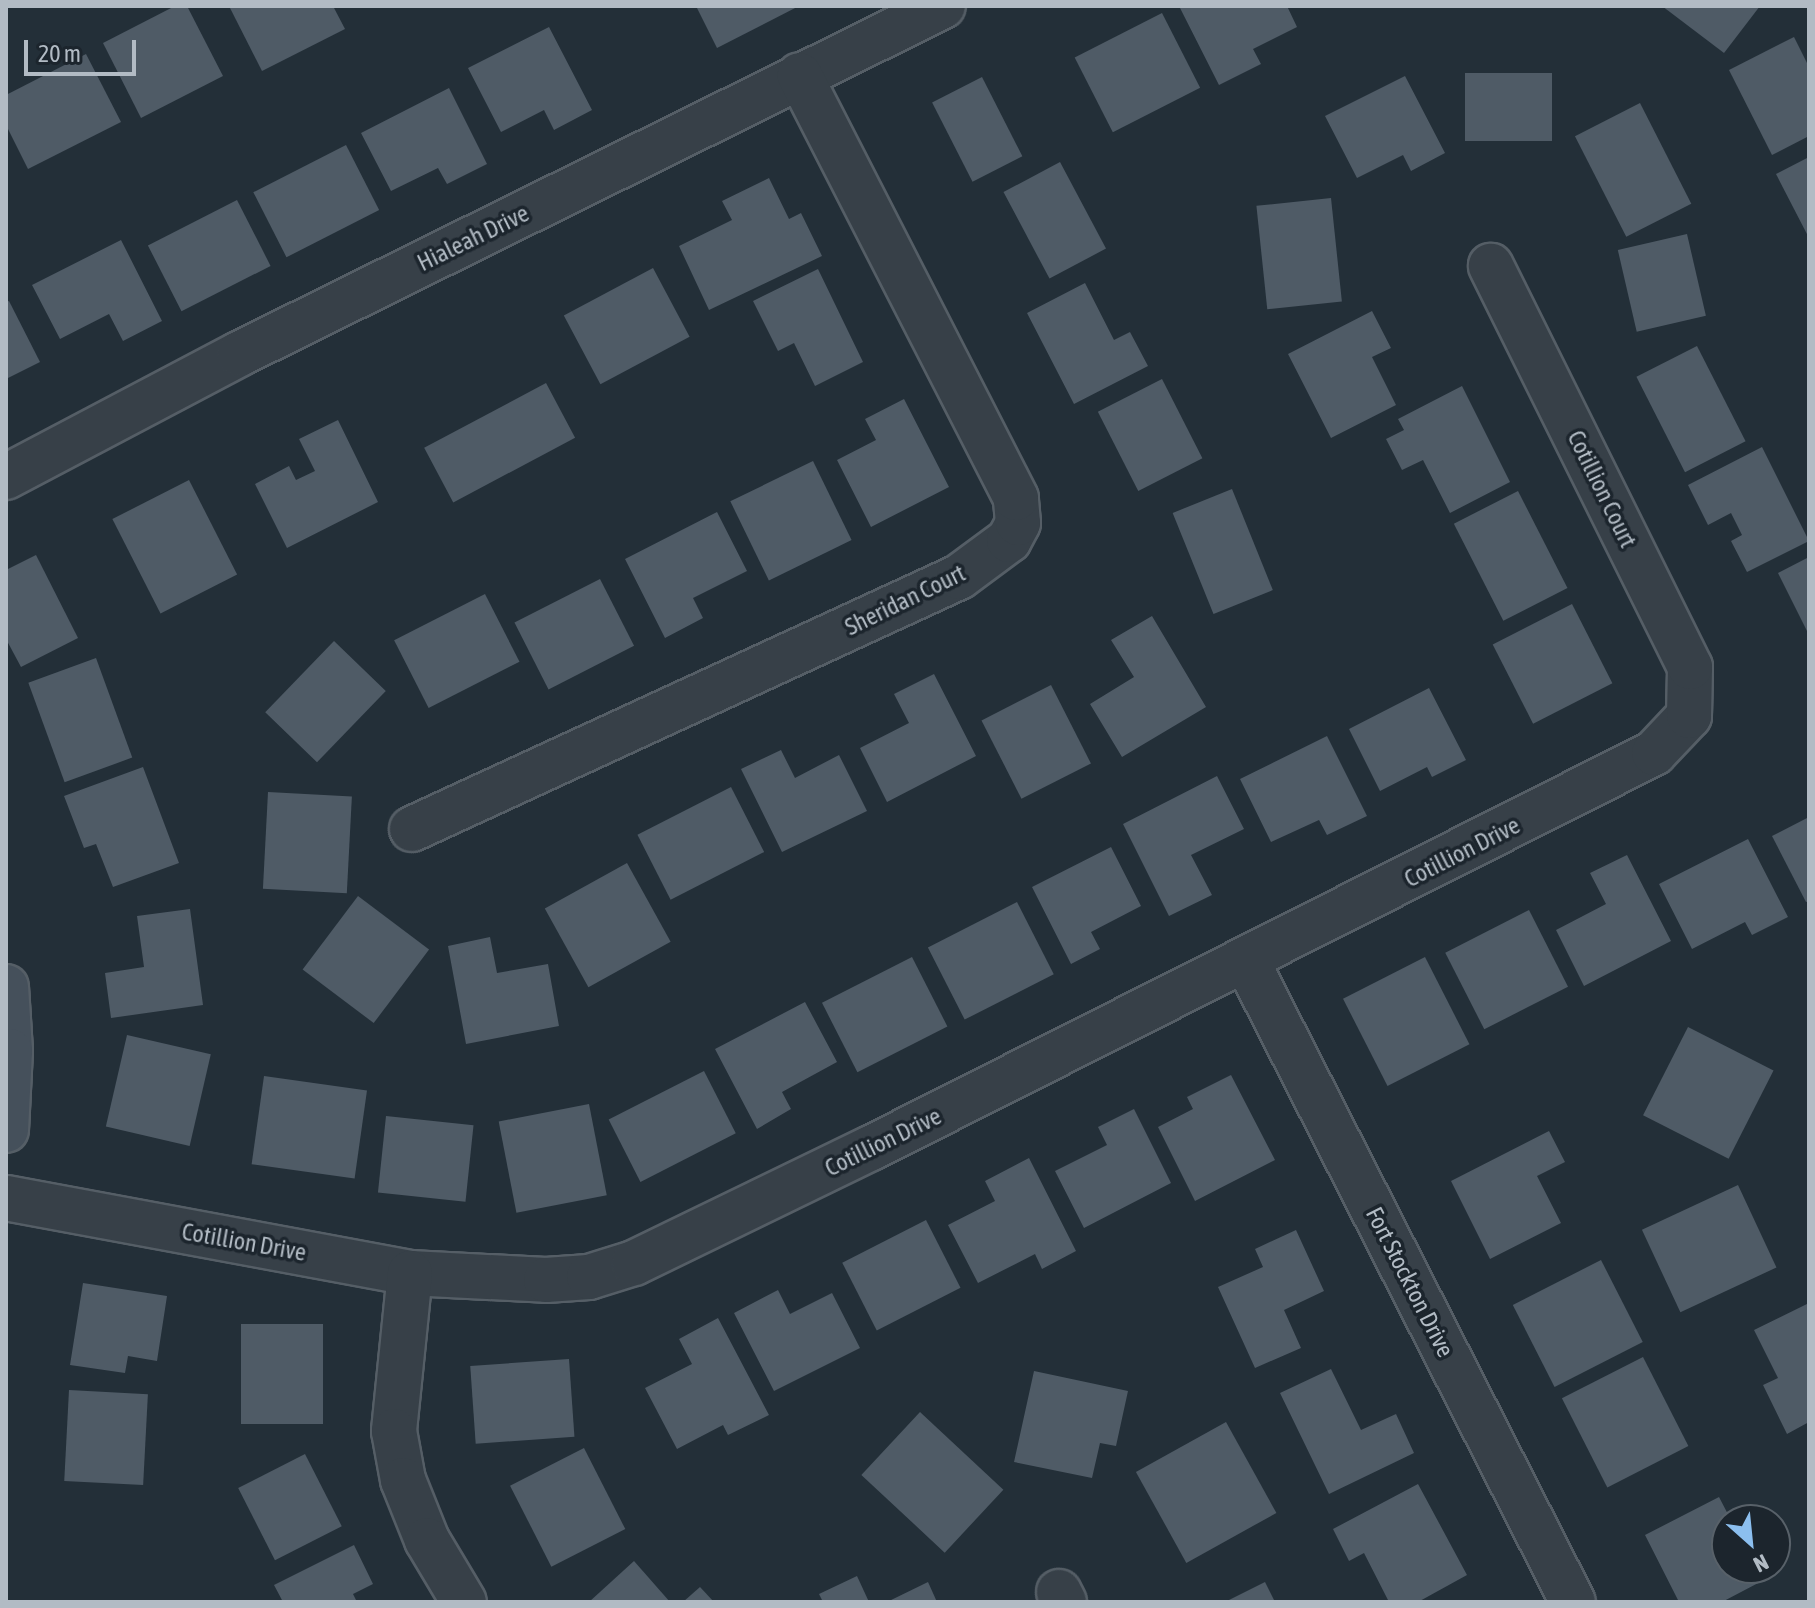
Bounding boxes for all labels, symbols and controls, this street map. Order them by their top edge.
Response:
scale bar [28,24,140,74]
text: 20 m [38,40,81,67]
street label: Hialeah Drive [413,199,533,277]
street label: Cotillion Court [1561,426,1643,552]
street label: Sheridan Court [840,559,970,641]
street label: Cotillion Drive [1400,811,1524,893]
street label: Cotillion Drive [820,1102,946,1182]
street label: Fort Stockton Drive [1360,1202,1460,1362]
street label: Cotillion Drive [180,1217,308,1267]
north arrow [1711,1504,1791,1584]
text: N [1749,1549,1773,1578]

